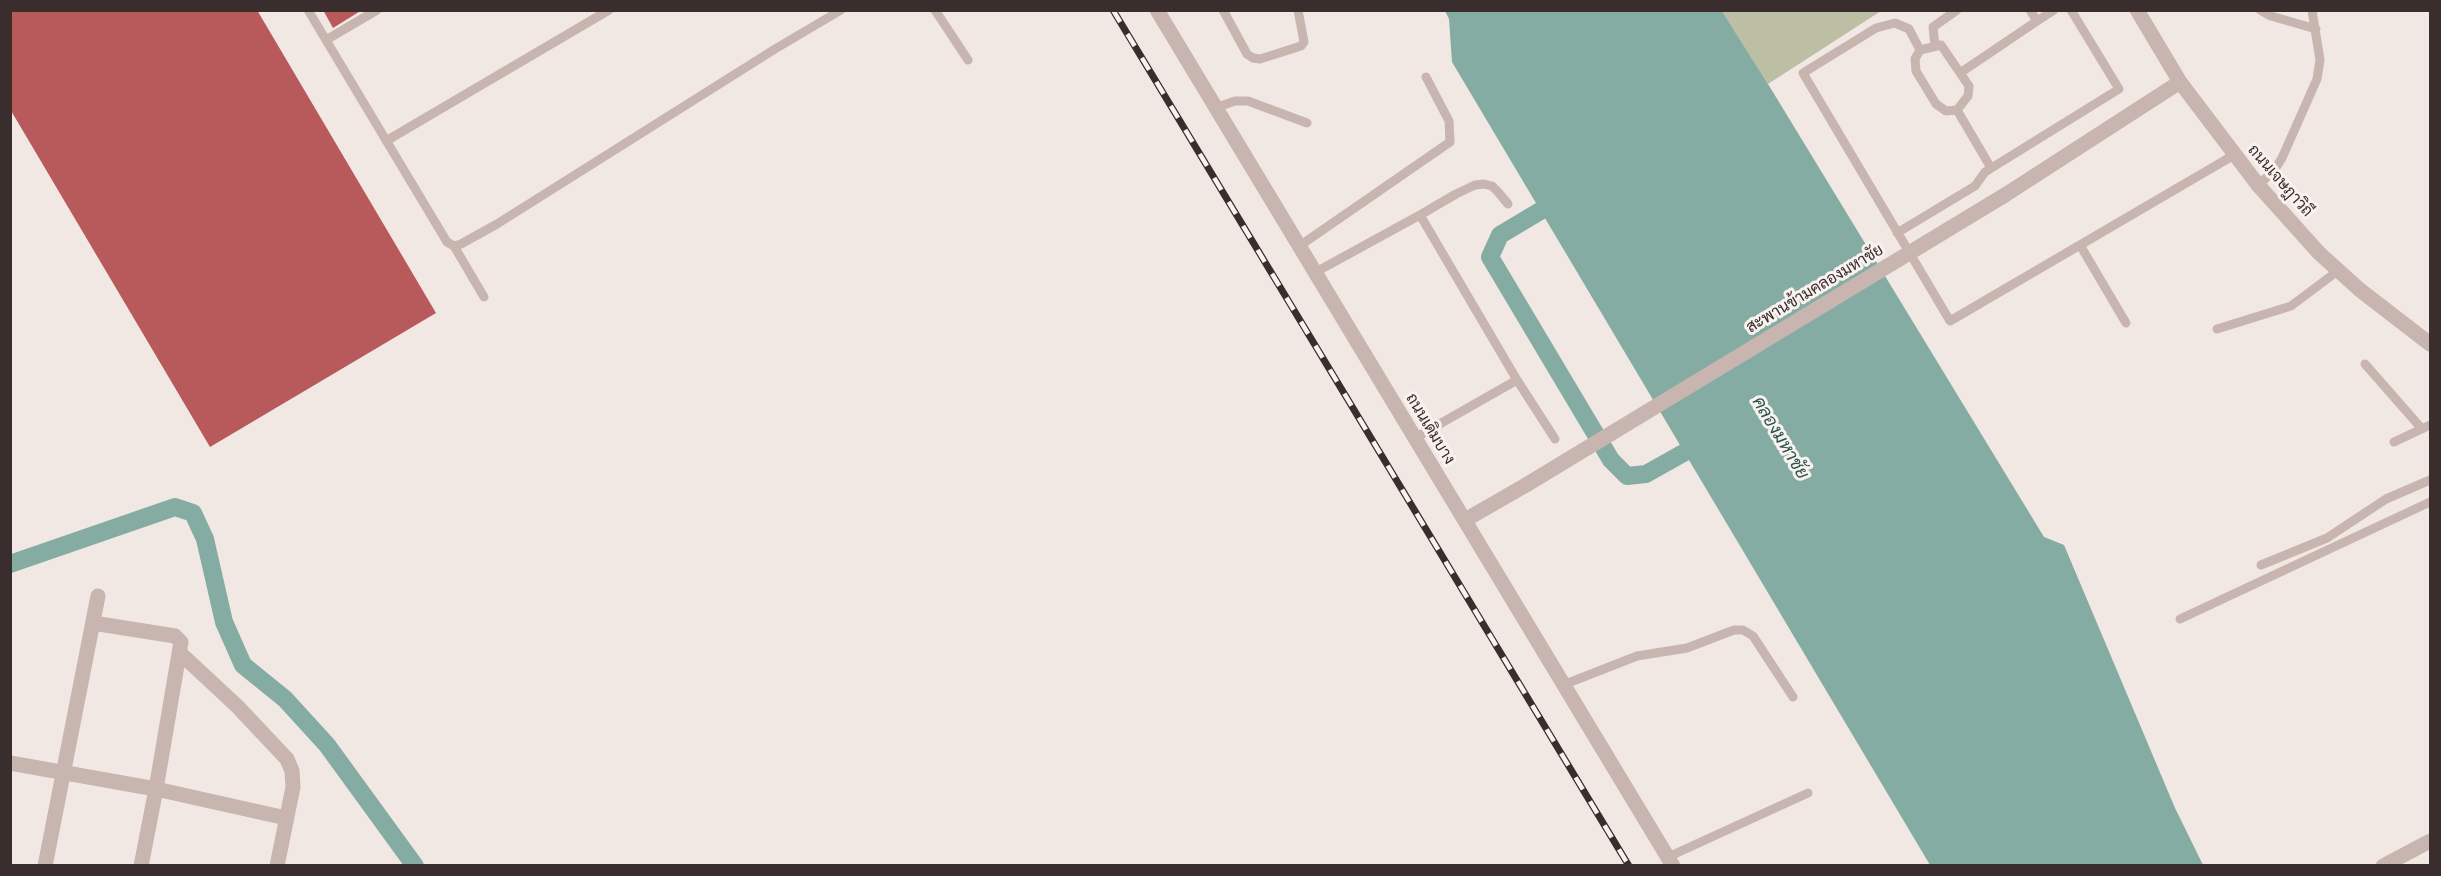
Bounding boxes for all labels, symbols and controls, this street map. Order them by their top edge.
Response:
street label: ถนนเจษฎาวิถี [2243,141,2317,221]
street label: สะพานข้ามคลองมหาชัย [1743,240,1887,338]
street label: ถนนเดิมบาง [1401,390,1459,468]
water label: คลองมหาชัย [1747,393,1813,483]

